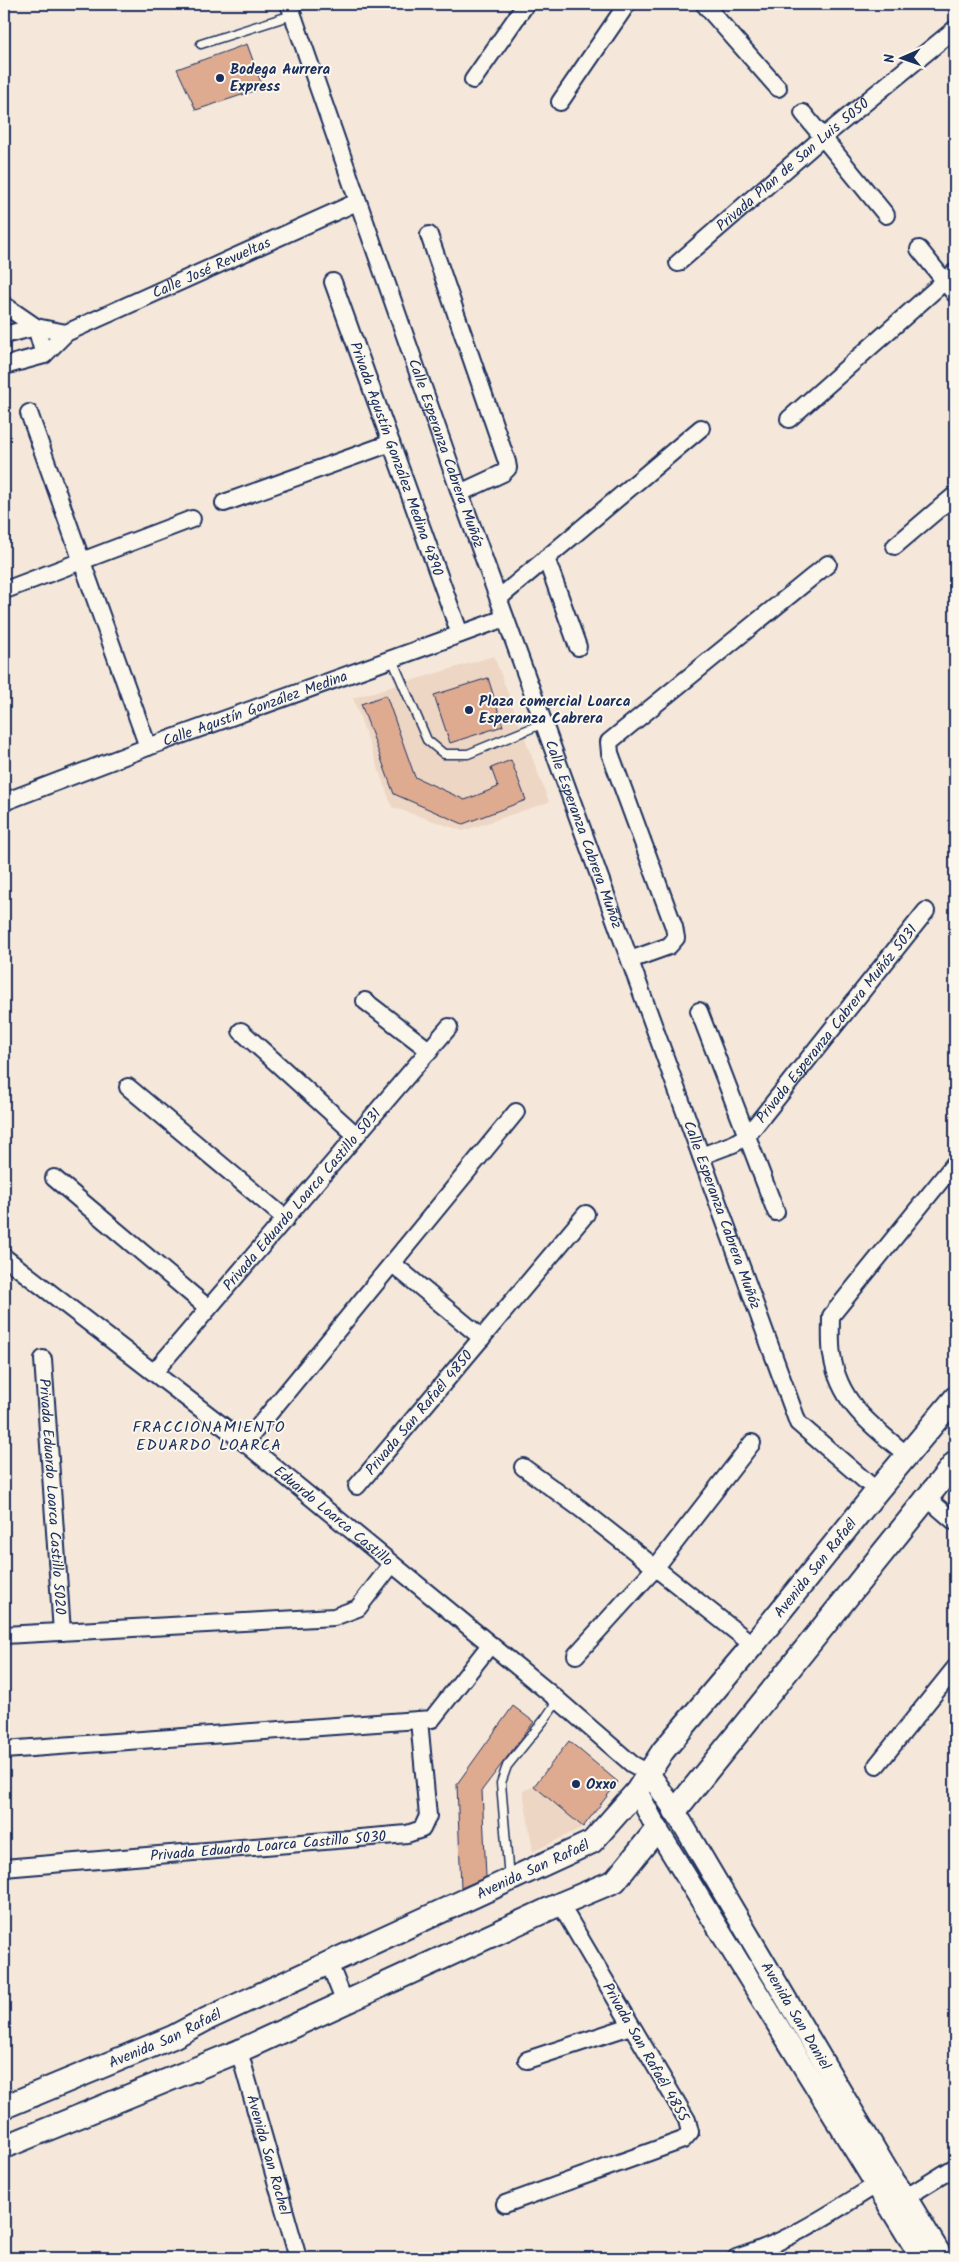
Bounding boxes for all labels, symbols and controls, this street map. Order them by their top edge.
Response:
north arrow [876,32,926,82]
text: N [879,53,901,63]
place label: Bodega Aurrera Express [230,58,331,99]
marker: Bodega Aurrera Express [214,72,226,84]
street label: Privada Plan de San Luis 5050 [711,92,876,238]
street label: Calle José Revueltas [149,231,276,306]
street label: Privada Agustín González Medina 4890 [343,339,449,580]
street label: Calle Esperanza Cabrera Muñóz [401,356,490,552]
street label: Calle Agustín González Medina [160,665,351,754]
place label: Plaza comercial Loarca Esperanza Cabrera [479,690,631,731]
marker: Plaza comercial Loarca Esperanza Cabrera [463,704,475,716]
street label: Calle Esperanza Cabrera Muñóz [538,737,628,933]
street label: Privada Esperanza Cabrera Muñóz 5031 [751,919,924,1129]
street label: Privada Eduardo Loarca Castillo 5031 [217,1103,388,1297]
street label: Calle Esperanza Cabrera Muñóz [676,1117,767,1313]
street label: Privada San Rafaél 4850 [360,1345,480,1481]
street label: Privada Eduardo Loarca Castillo 5020 [31,1378,72,1616]
district label: FRACCIONAMIENTO EDUARDO LOARCA [132,1415,286,1458]
street label: Eduardo Loarca Castillo [268,1460,398,1573]
street label: Avenida San Rafaél [768,1513,864,1624]
place label: Oxxo [586,1773,617,1797]
marker: Oxxo [570,1778,582,1790]
street label: Privada Eduardo Loarca Castillo 5030 [149,1825,388,1869]
street label: Avenida San Rafaél [473,1834,594,1907]
street label: Avenida San Daniel [754,1958,837,2075]
street label: Privada San Rafaél 4855 [595,1978,695,2128]
street label: Avenida San Rafaél [105,2003,226,2075]
street label: Avenida San Rochel [239,2092,296,2218]

